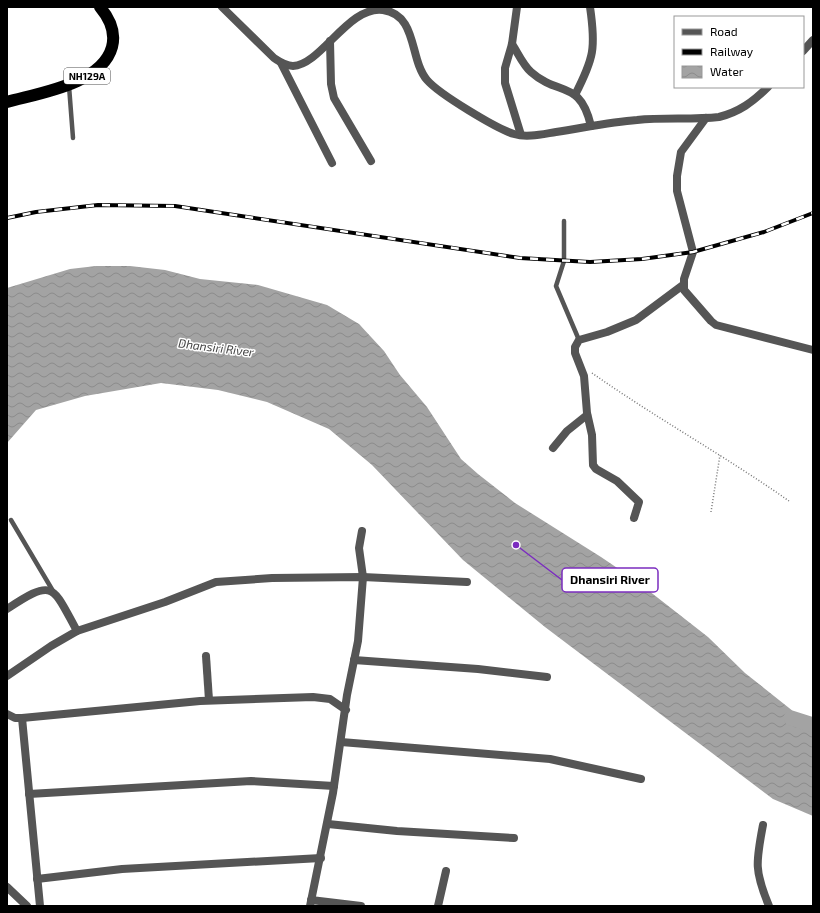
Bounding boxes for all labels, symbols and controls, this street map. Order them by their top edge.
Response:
legend [674,16,804,88]
text: Road [710,24,738,38]
text: Railway [710,44,754,58]
text: Water [710,64,744,78]
road number: NH129A [64,68,110,84]
water label: Dhansiri River [178,335,255,359]
callout: Dhansiri River [562,568,658,592]
text: Dhansiri River [570,572,650,586]

